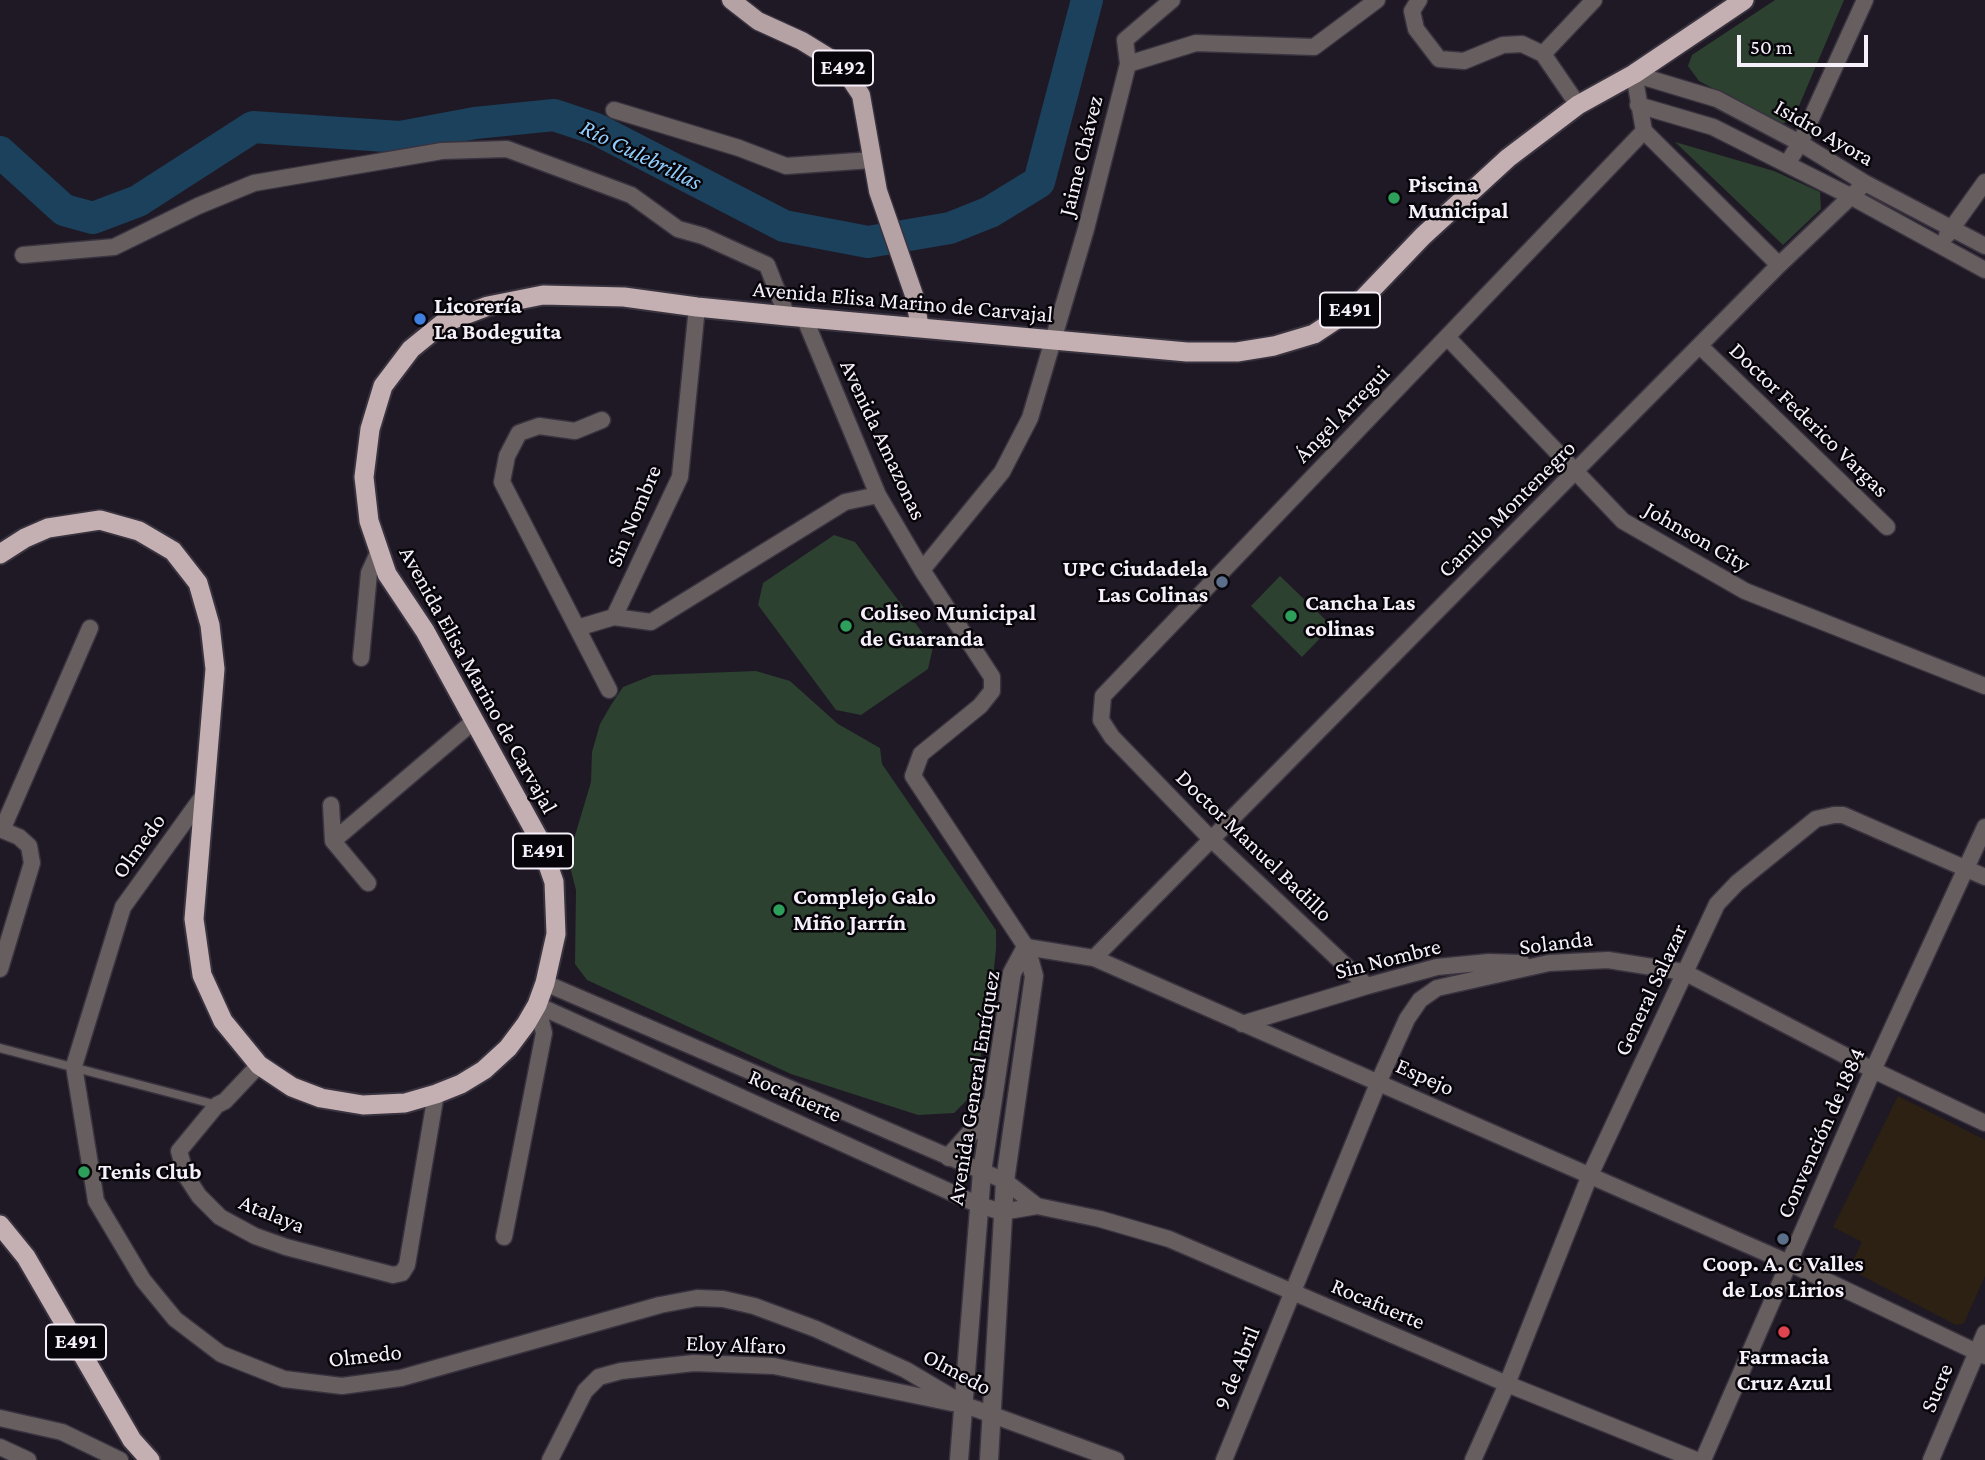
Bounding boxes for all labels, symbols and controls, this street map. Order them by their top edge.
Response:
scale bar [1740,21,1871,65]
text: 50 m [1750,35,1793,59]
road number: E492 [813,50,873,86]
street label: Jaime Chávez [1053,93,1109,219]
street label: Isidro Ayora [1769,93,1879,173]
water label: Río Culebrillas [576,113,706,197]
place label: Piscina Municipal [1408,171,1508,225]
marker: Piscina Municipal [1386,190,1402,206]
street label: Avenida Elisa Marino de Carvajal [752,275,1054,329]
place label: Licorería La Bodeguita [434,292,562,346]
road number: E491 [1320,292,1380,328]
marker: Licorería La Bodeguita [412,311,428,327]
street label: Doctor Federico Vargas [1723,337,1895,503]
street label: Avenida Amazonas [834,355,932,525]
street label: Ángel Arregui [1289,359,1395,469]
street label: Camilo Montenegro [1432,434,1582,584]
street label: Sin Nombre [600,461,668,571]
street label: Johnson City [1639,496,1755,578]
street label: Avenida Elisa Marino de Carvajal [393,542,563,818]
place label: UPC Ciudadela Las Colinas [1062,555,1208,609]
marker: UPC Ciudadela Las Colinas [1214,574,1230,590]
place label: Cancha Las colinas [1305,589,1415,643]
place label: Coliseo Municipal de Guaranda [860,599,1036,653]
marker: Cancha Las colinas [1283,608,1299,624]
marker: Coliseo Municipal de Guaranda [838,618,854,634]
street label: Doctor Manuel Badillo [1170,764,1338,928]
street label: Olmedo [106,808,172,884]
road number: E491 [513,834,573,868]
place label: Complejo Galo Miño Jarrín [793,883,936,937]
marker: Complejo Galo Miño Jarrín [771,902,787,918]
street label: General Salazar [1608,920,1694,1060]
street label: Solanda [1518,925,1594,961]
street label: Sin Nombre [1332,933,1444,985]
street label: Avenida General Enríquez [942,969,1006,1207]
street label: Convención de 1884 [1771,1043,1871,1223]
street label: Espejo [1392,1052,1458,1102]
street label: Rocafuerte [744,1063,846,1129]
place label: Tenis Club [98,1158,201,1186]
marker: Tenis Club [76,1164,92,1180]
street label: Atalaya [235,1188,309,1240]
marker: Coop. A. C Valles de Los Lirios [1775,1231,1791,1247]
place label: Coop. A. C Valles de Los Lirios [1702,1250,1864,1304]
street label: Rocafuerte [1327,1272,1429,1336]
street label: 9 de Abril [1208,1322,1266,1414]
road number: E491 [46,1324,106,1360]
marker: Farmacia Cruz Azul [1776,1324,1792,1340]
street label: Eloy Alfaro [685,1329,787,1361]
street label: Olmedo [327,1338,403,1374]
street label: Olmedo [918,1343,996,1401]
place label: Farmacia Cruz Azul [1736,1343,1832,1397]
street label: Sucre [1914,1359,1960,1417]

